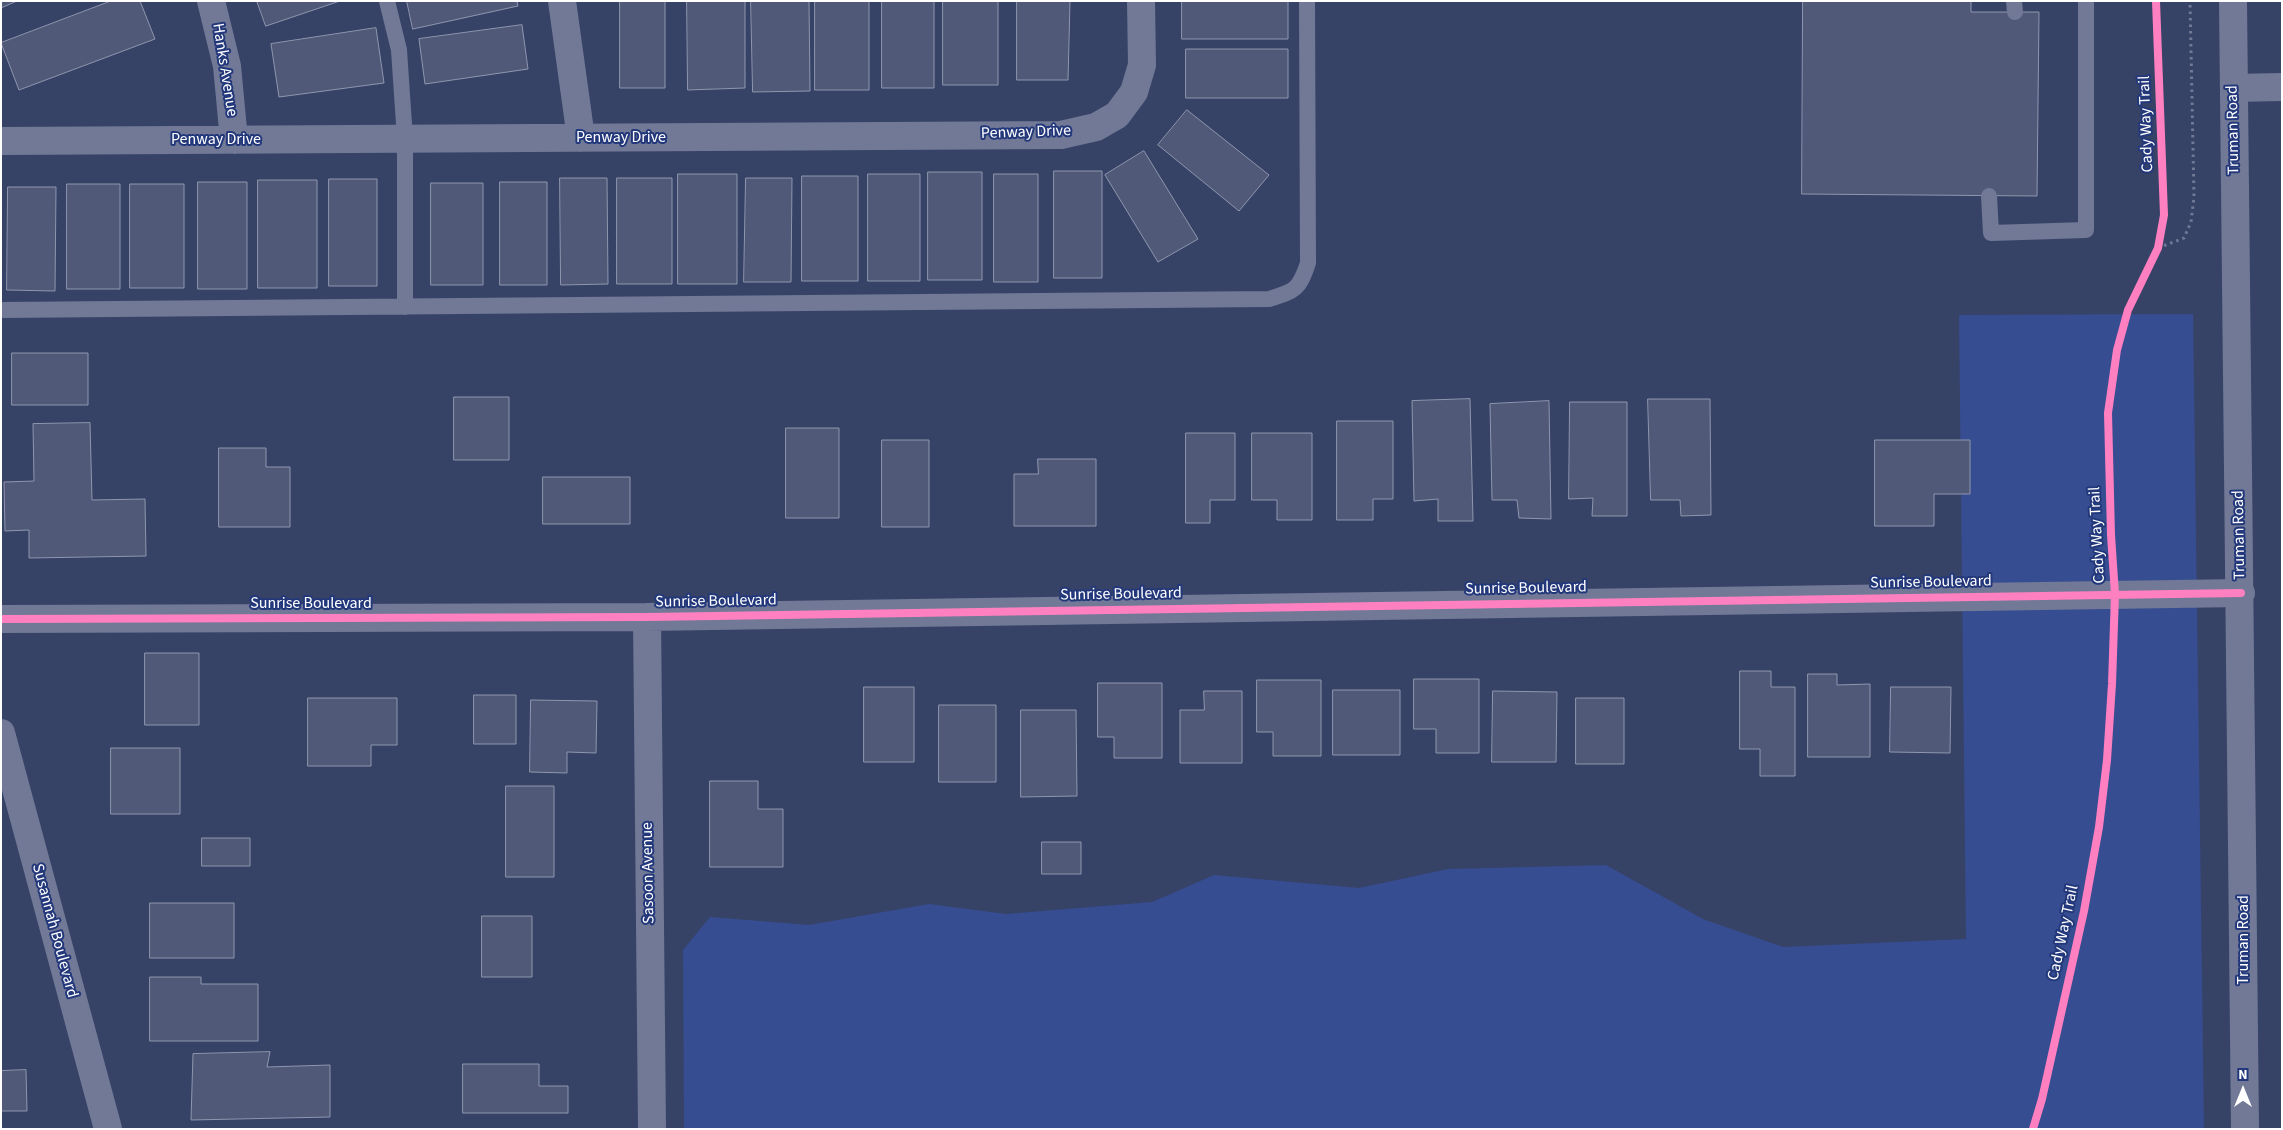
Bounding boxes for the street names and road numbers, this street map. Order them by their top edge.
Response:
street label: Hanks Avenue [207,22,241,118]
street label: Cady Way Trail [2136,75,2158,173]
street label: Truman Road [2224,85,2244,175]
street label: Penway Drive [981,122,1071,144]
street label: Penway Drive [576,128,666,148]
street label: Penway Drive [171,130,261,150]
street label: Cady Way Trail [2086,486,2110,584]
street label: Truman Road [2230,490,2250,580]
street label: Sunrise Boulevard [1870,572,1992,594]
street label: Sunrise Boulevard [1465,578,1587,600]
street label: Sunrise Boulevard [1060,584,1182,606]
street label: Sunrise Boulevard [655,591,777,613]
street label: Sunrise Boulevard [250,594,372,614]
street label: Sasoon Avenue [639,822,659,924]
street label: Susannah Boulevard [27,862,81,1000]
street label: Cady Way Trail [2045,884,2083,982]
street label: Truman Road [2234,895,2254,985]

